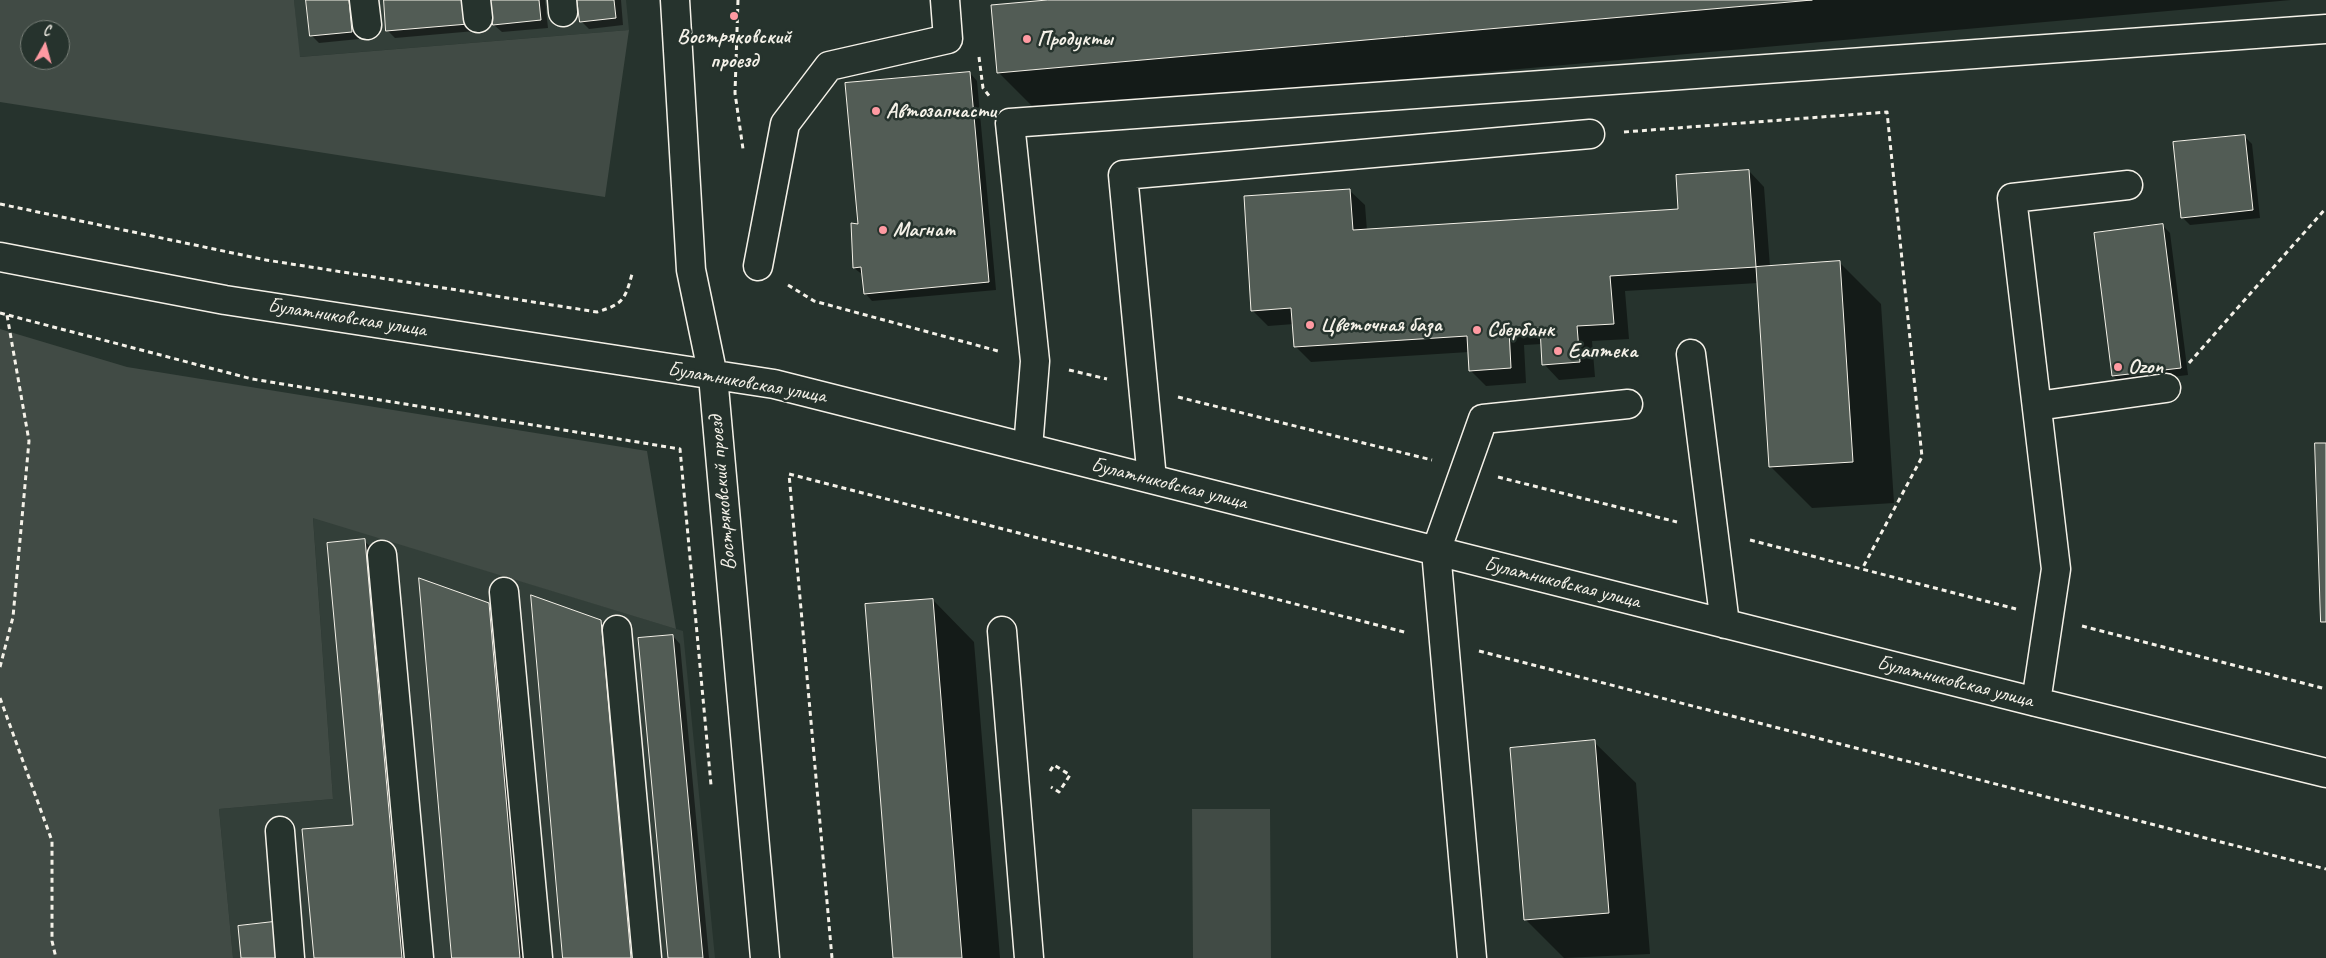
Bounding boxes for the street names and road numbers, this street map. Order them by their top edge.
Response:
street label: Булатниковская улица [266,293,428,343]
street label: Булатниковская улица [666,357,828,409]
street label: Востряковский проезд [704,414,742,572]
street label: Булатниковская улица [1088,452,1250,516]
street label: Булатниковская улица [1481,551,1643,615]
street label: Булатниковская улица [1874,650,2036,714]

